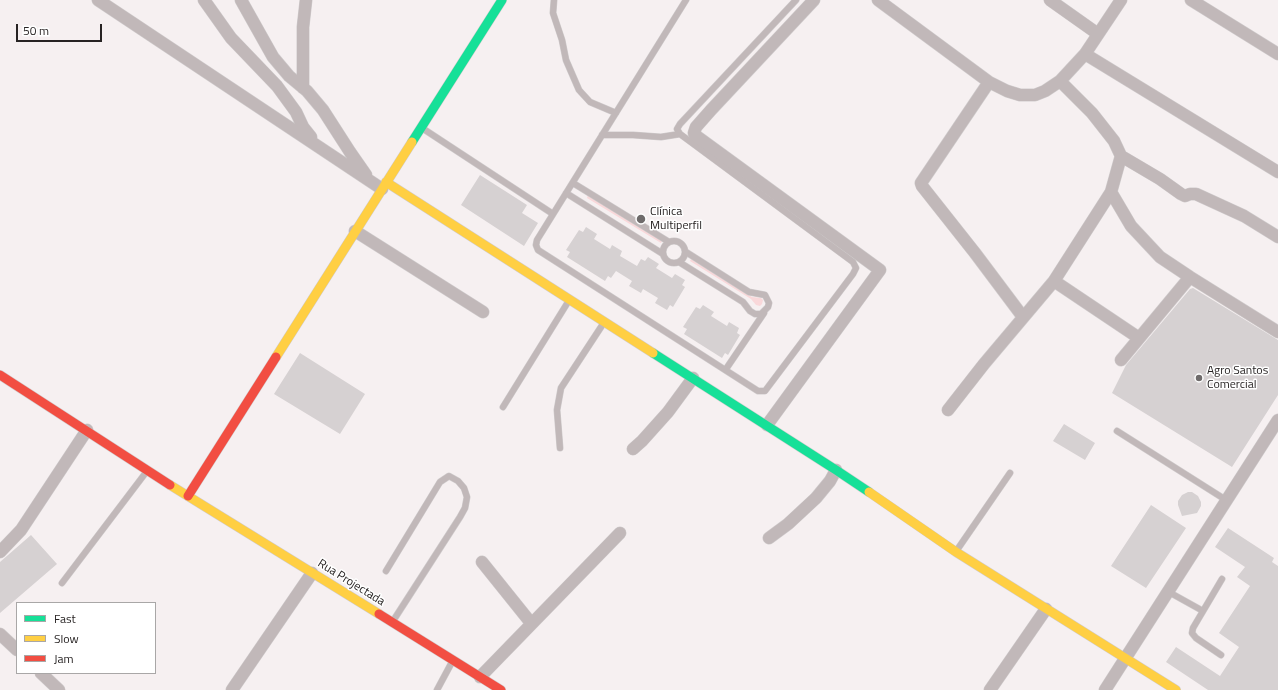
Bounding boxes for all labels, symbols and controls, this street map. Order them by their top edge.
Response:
scale bar [18,16,104,42]
text: 50 m [23,21,49,40]
place label: Clínica Multiperfil [650,205,702,233]
marker: Clínica Multiperfil [635,213,647,225]
place label: Agro Santos Comercial [1207,364,1268,392]
marker: Agro Santos Comercial [1194,373,1204,383]
street label: Rua Projectada [315,557,387,609]
legend [16,602,156,674]
text: Fast [54,609,76,628]
text: Slow [54,629,79,648]
text: Jam [54,649,74,668]

